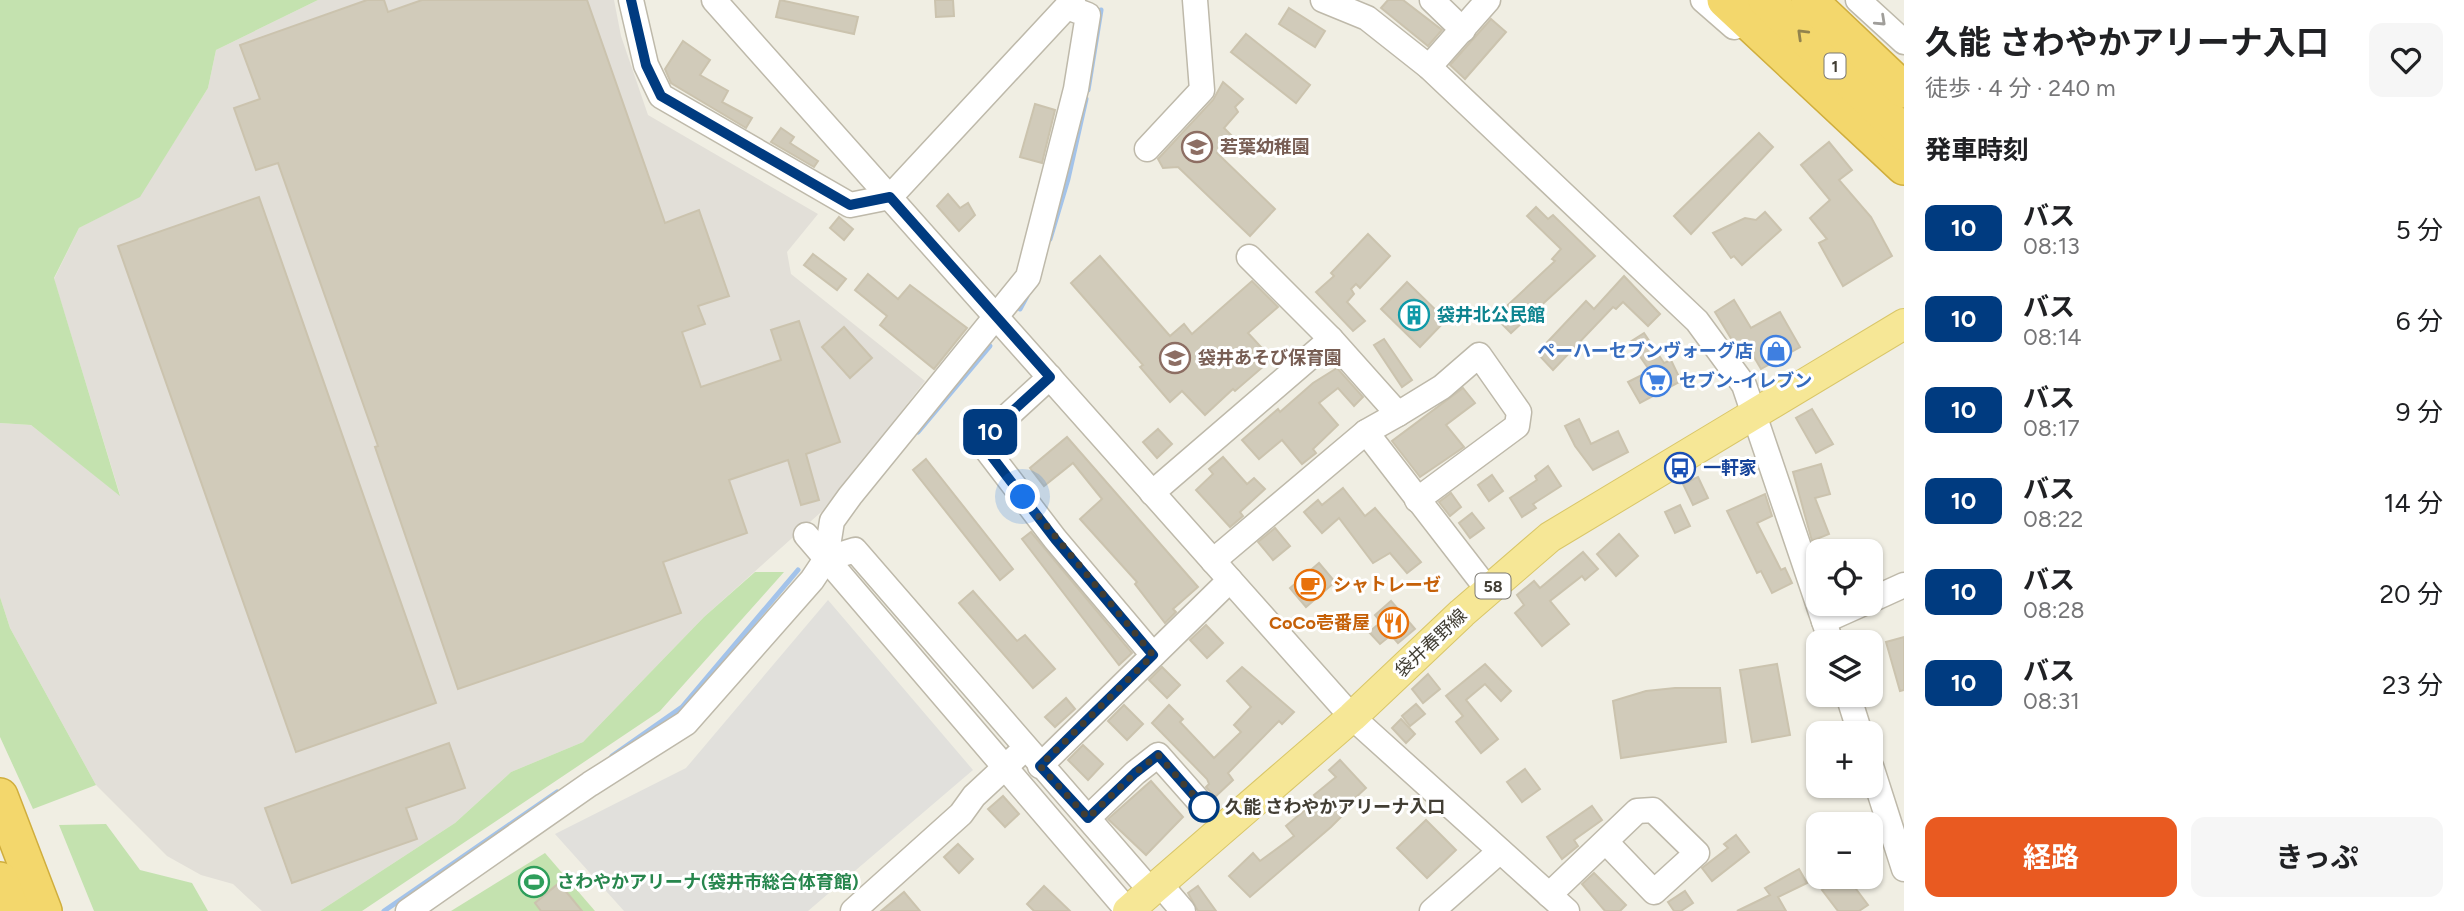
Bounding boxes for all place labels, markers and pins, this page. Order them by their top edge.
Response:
school or university icon: 若葉幼稚園 [1180,130,1214,164]
place label: 若葉幼稚園 [1220,136,1310,158]
building icon: 袋井北公民館 [1397,298,1431,332]
place label: 袋井北公民館 [1437,304,1545,326]
shop icon: ペーハーセブンヴォーグ店 [1759,334,1793,368]
place label: ペーハーセブンヴォーグ店 [1537,340,1753,362]
school or university icon: 袋井あそび保育園 [1158,341,1192,375]
place label: 袋井あそび保育園 [1198,347,1342,369]
supermarket icon: セブン-イレブン [1639,364,1673,398]
place label: セブン-イレブン [1679,370,1812,392]
bus stop icon: 一軒家 [1663,451,1697,485]
place label: 一軒家 [1703,457,1757,479]
cafe icon: シャトレーゼ [1293,568,1327,602]
place label: シャトレーゼ [1333,574,1441,596]
restaurant icon: CoCo壱番屋 [1376,606,1410,640]
place label: CoCo壱番屋 [1269,612,1370,634]
marker: 久能 さわやかアリーナ入口 [1189,792,1219,822]
place label: 久能 さわやかアリーナ入口 [1225,796,1445,818]
sports icon: さわやかアリーナ(袋井市総合体育館) [517,865,551,899]
place label: さわやかアリーナ(袋井市総合体育館) [557,871,859,893]

